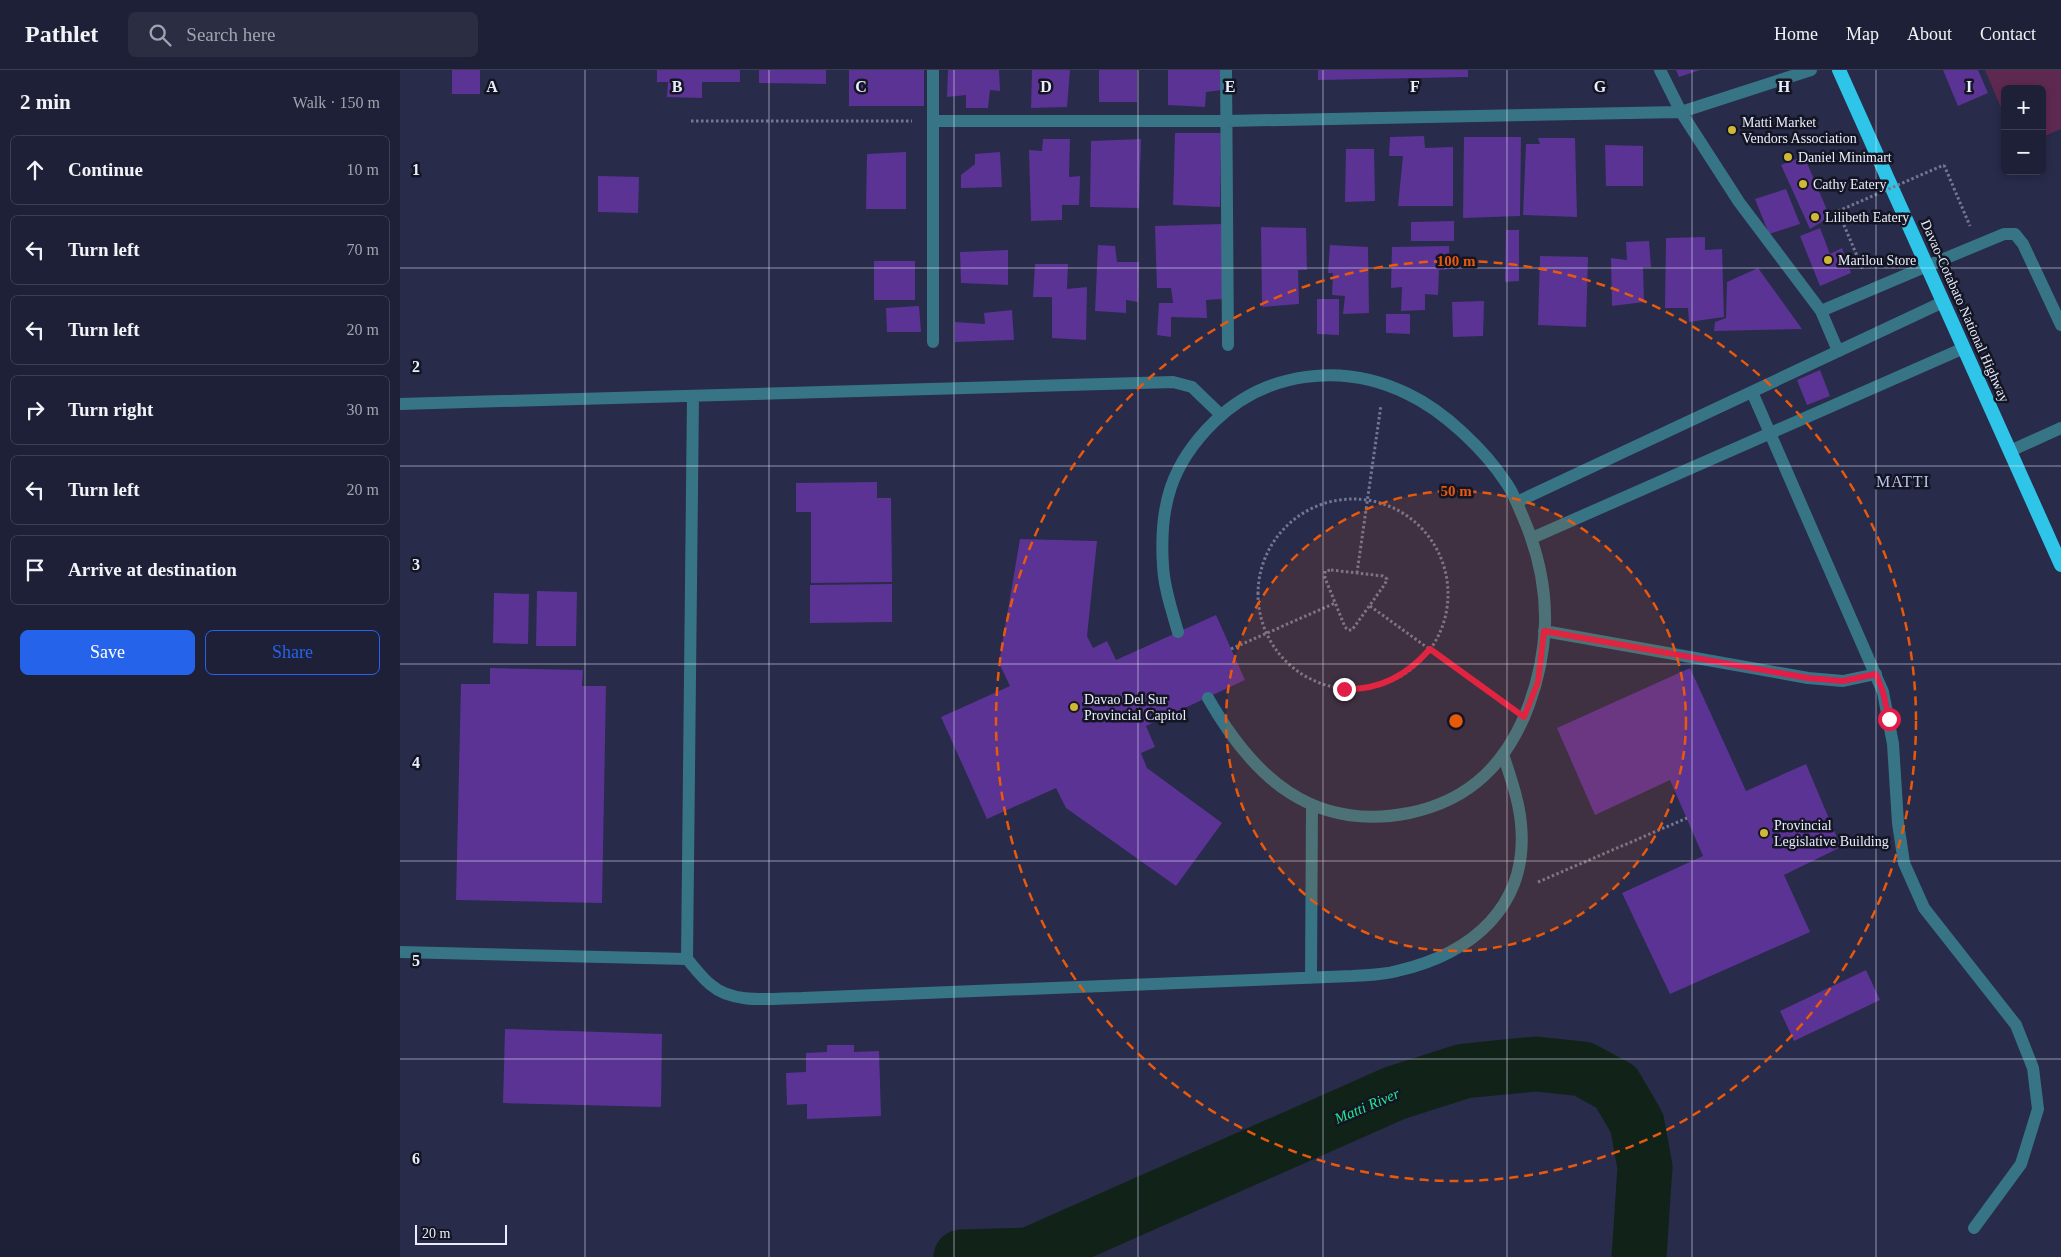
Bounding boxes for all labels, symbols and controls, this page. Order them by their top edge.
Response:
search box [128,12,478,57]
text: Pathlet [25,21,98,47]
icon: search [146,21,174,49]
text: Search here [186,24,275,45]
text: Home [1774,24,1818,44]
text: Map [1846,24,1879,44]
text: About [1907,24,1952,44]
text: Contact [1980,24,2036,44]
text: A [486,78,498,95]
text: B [672,78,683,95]
text: C [855,78,867,95]
text: D [1040,78,1052,95]
text: E [1225,78,1235,95]
text: F [1410,78,1420,95]
text: G [1594,78,1607,95]
text: H [1778,78,1791,95]
text: I [1966,78,1972,95]
map controls [2001,85,2046,175]
button: + [2001,85,2046,130]
text: 2 min [20,90,71,114]
text: Walk · 150 m [293,94,380,111]
place label: Matti Market Vendors Association [1742,115,1857,146]
marker: Matti Market Vendors Association [1726,124,1738,136]
button: − [2001,130,2046,175]
place label: Daniel Minimart [1798,150,1892,165]
marker: Daniel Minimart [1782,151,1794,163]
icon: ahead [21,156,49,184]
text: Continue [68,159,143,180]
text: 10 m [347,161,379,178]
text: 1 [412,161,420,178]
place label: Cathy Eatery [1813,177,1886,192]
marker: Cathy Eatery [1797,178,1809,190]
place label: Lilibeth Eatery [1825,210,1909,225]
marker: Lilibeth Eatery [1809,211,1821,223]
street label: Davao-Cotabato National Highway [1918,217,2012,405]
icon: left [21,236,49,264]
text: Turn left [68,239,140,260]
text: 70 m [347,241,379,258]
text: 100 m [1437,253,1476,269]
place label: Marilou Store [1838,253,1916,268]
marker: Marilou Store [1822,254,1834,266]
icon: left [21,316,49,344]
text: Turn left [68,319,140,340]
text: 20 m [347,321,379,338]
text: 2 [412,358,420,375]
icon: right [21,396,49,424]
text: Turn right [68,399,153,420]
text: 30 m [347,401,379,418]
district label: MATTI [1876,473,1930,490]
icon: left [21,476,49,504]
text: Turn left [68,479,140,500]
text: 20 m [347,481,379,498]
text: 50 m [1440,483,1472,499]
icon: arrive [21,556,49,584]
text: 3 [412,556,420,573]
text: Arrive at destination [68,559,237,580]
button: Save [20,630,195,675]
button: Share [205,630,380,675]
route end [1333,678,1356,701]
place label: Davao Del Sur Provincial Capitol [1084,692,1186,723]
marker: Davao Del Sur Provincial Capitol [1068,701,1080,713]
route start [1878,708,1901,731]
centre of rings [1447,712,1465,730]
text: 4 [412,754,420,771]
place label: Provincial Legislative Building [1774,818,1889,849]
marker: Provincial Legislative Building [1758,827,1770,839]
text: 5 [412,952,420,969]
water label: Matti River [1331,1085,1402,1127]
text: 6 [412,1150,420,1167]
scale bar [415,1222,508,1245]
text: 20 m [422,1226,450,1241]

